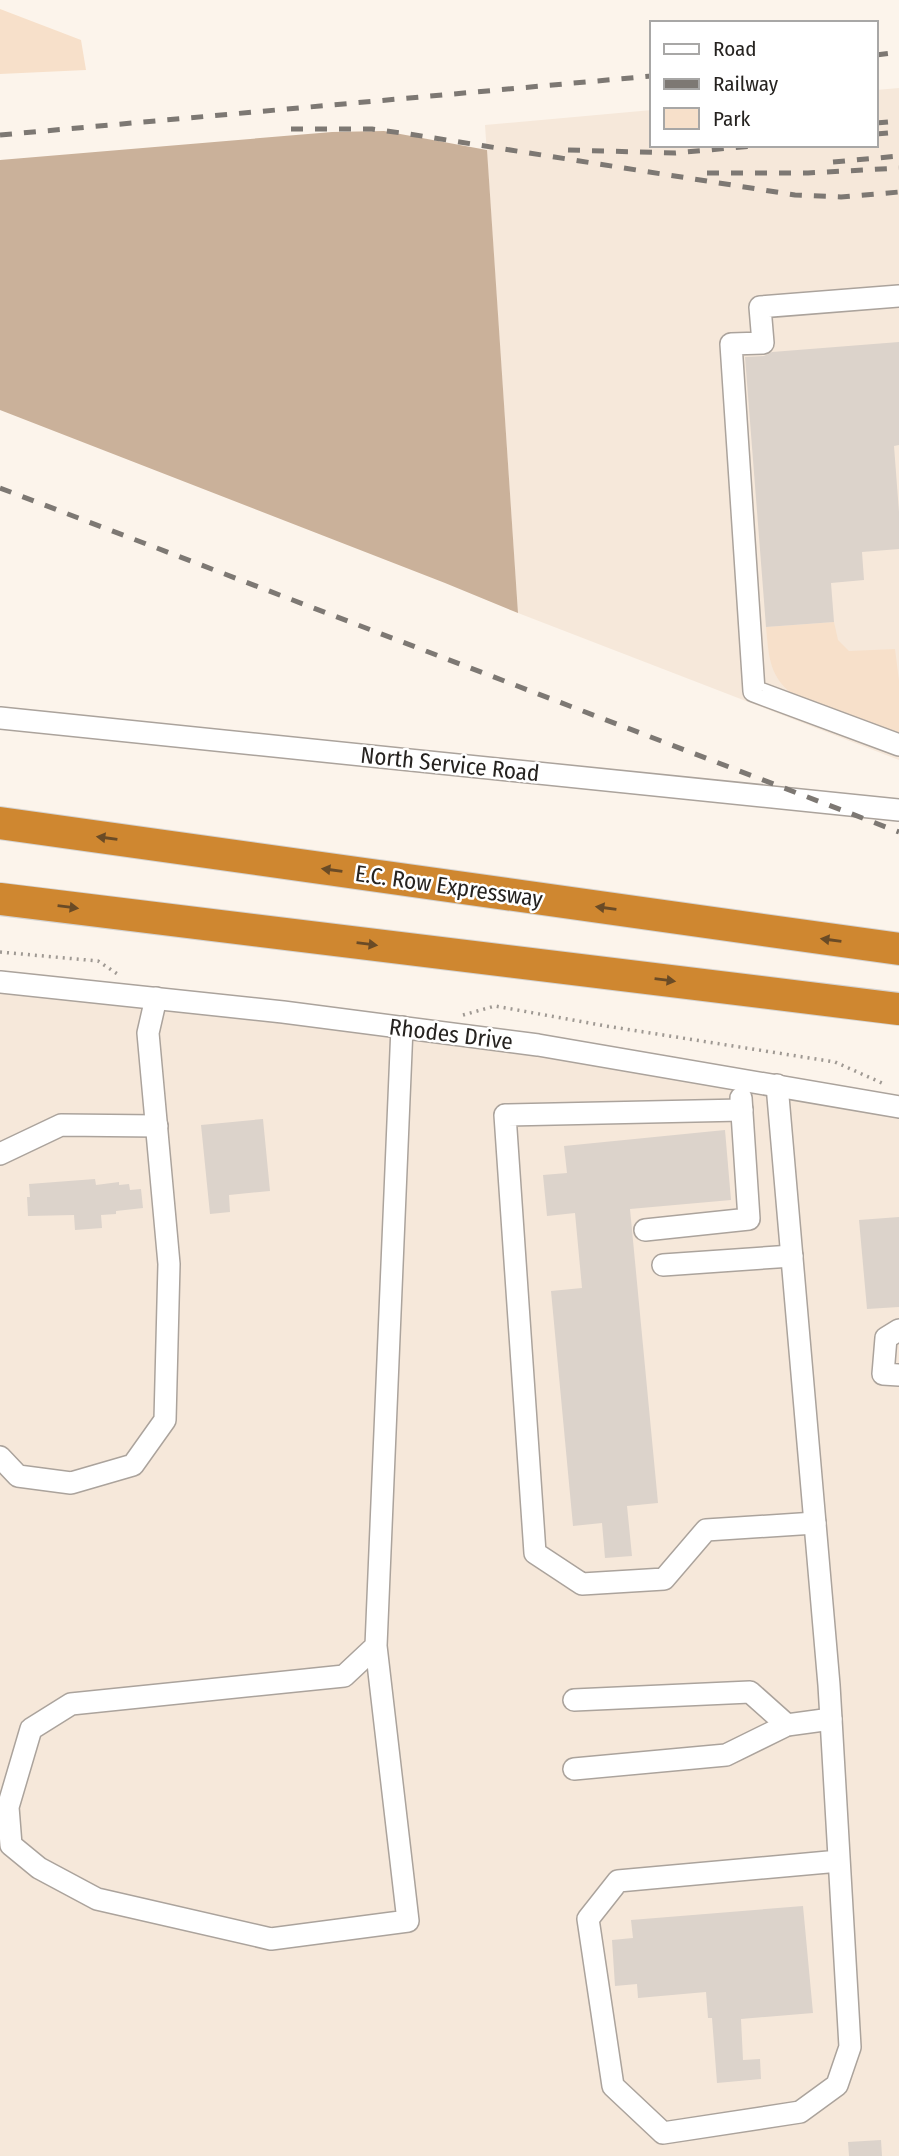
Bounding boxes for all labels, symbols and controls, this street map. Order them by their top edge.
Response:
legend [650,21,878,147]
text: Road [713,36,757,62]
text: Railway [713,71,779,97]
text: Park [713,106,751,132]
street label: North Service Road [359,741,541,787]
one-way arrow [96,832,118,843]
street label: E.C. Row Expressway [353,859,545,913]
one-way arrow [321,864,343,875]
one-way arrow [57,902,79,913]
one-way arrow [595,902,617,913]
one-way arrow [820,934,842,945]
one-way arrow [356,938,378,949]
one-way arrow [654,975,676,986]
street label: Rhodes Drive [388,1013,514,1055]

